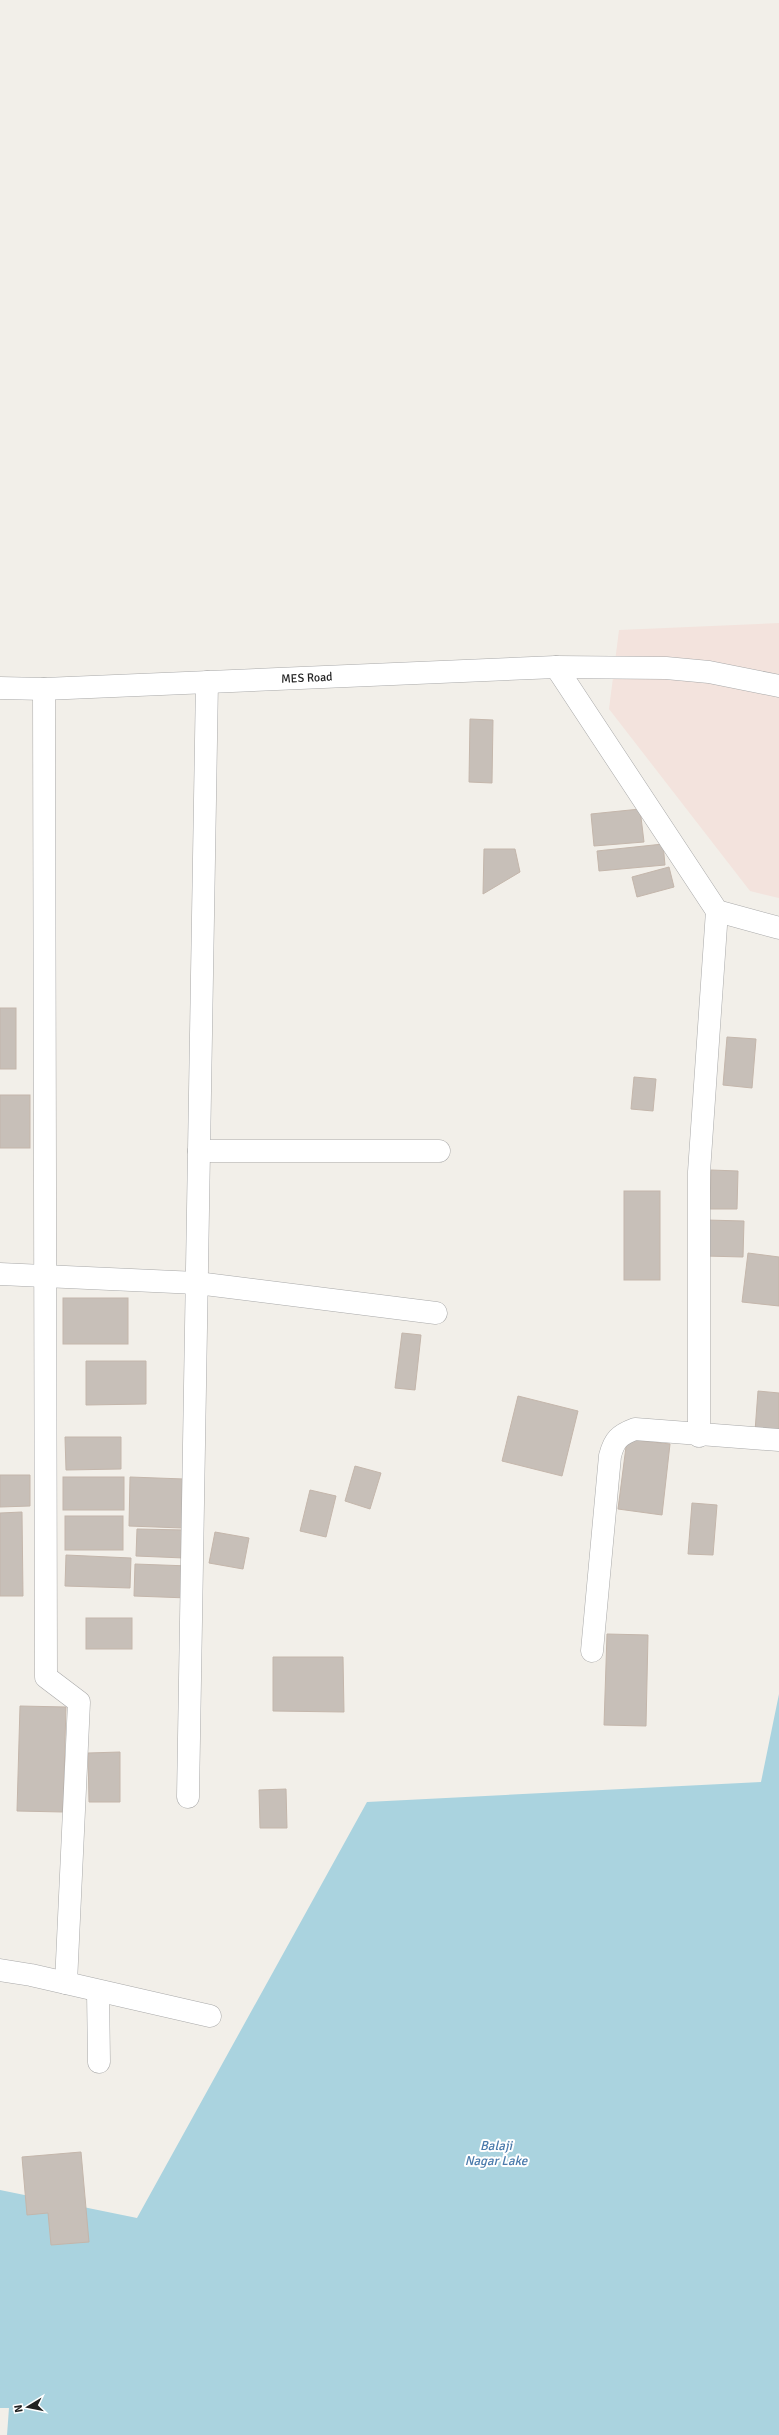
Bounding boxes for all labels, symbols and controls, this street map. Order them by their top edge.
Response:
street label: MES Road [281,670,333,687]
water label: Balaji Nagar Lake [465,2138,529,2169]
north arrow [8,2387,48,2427]
text: N [12,2404,26,2414]

